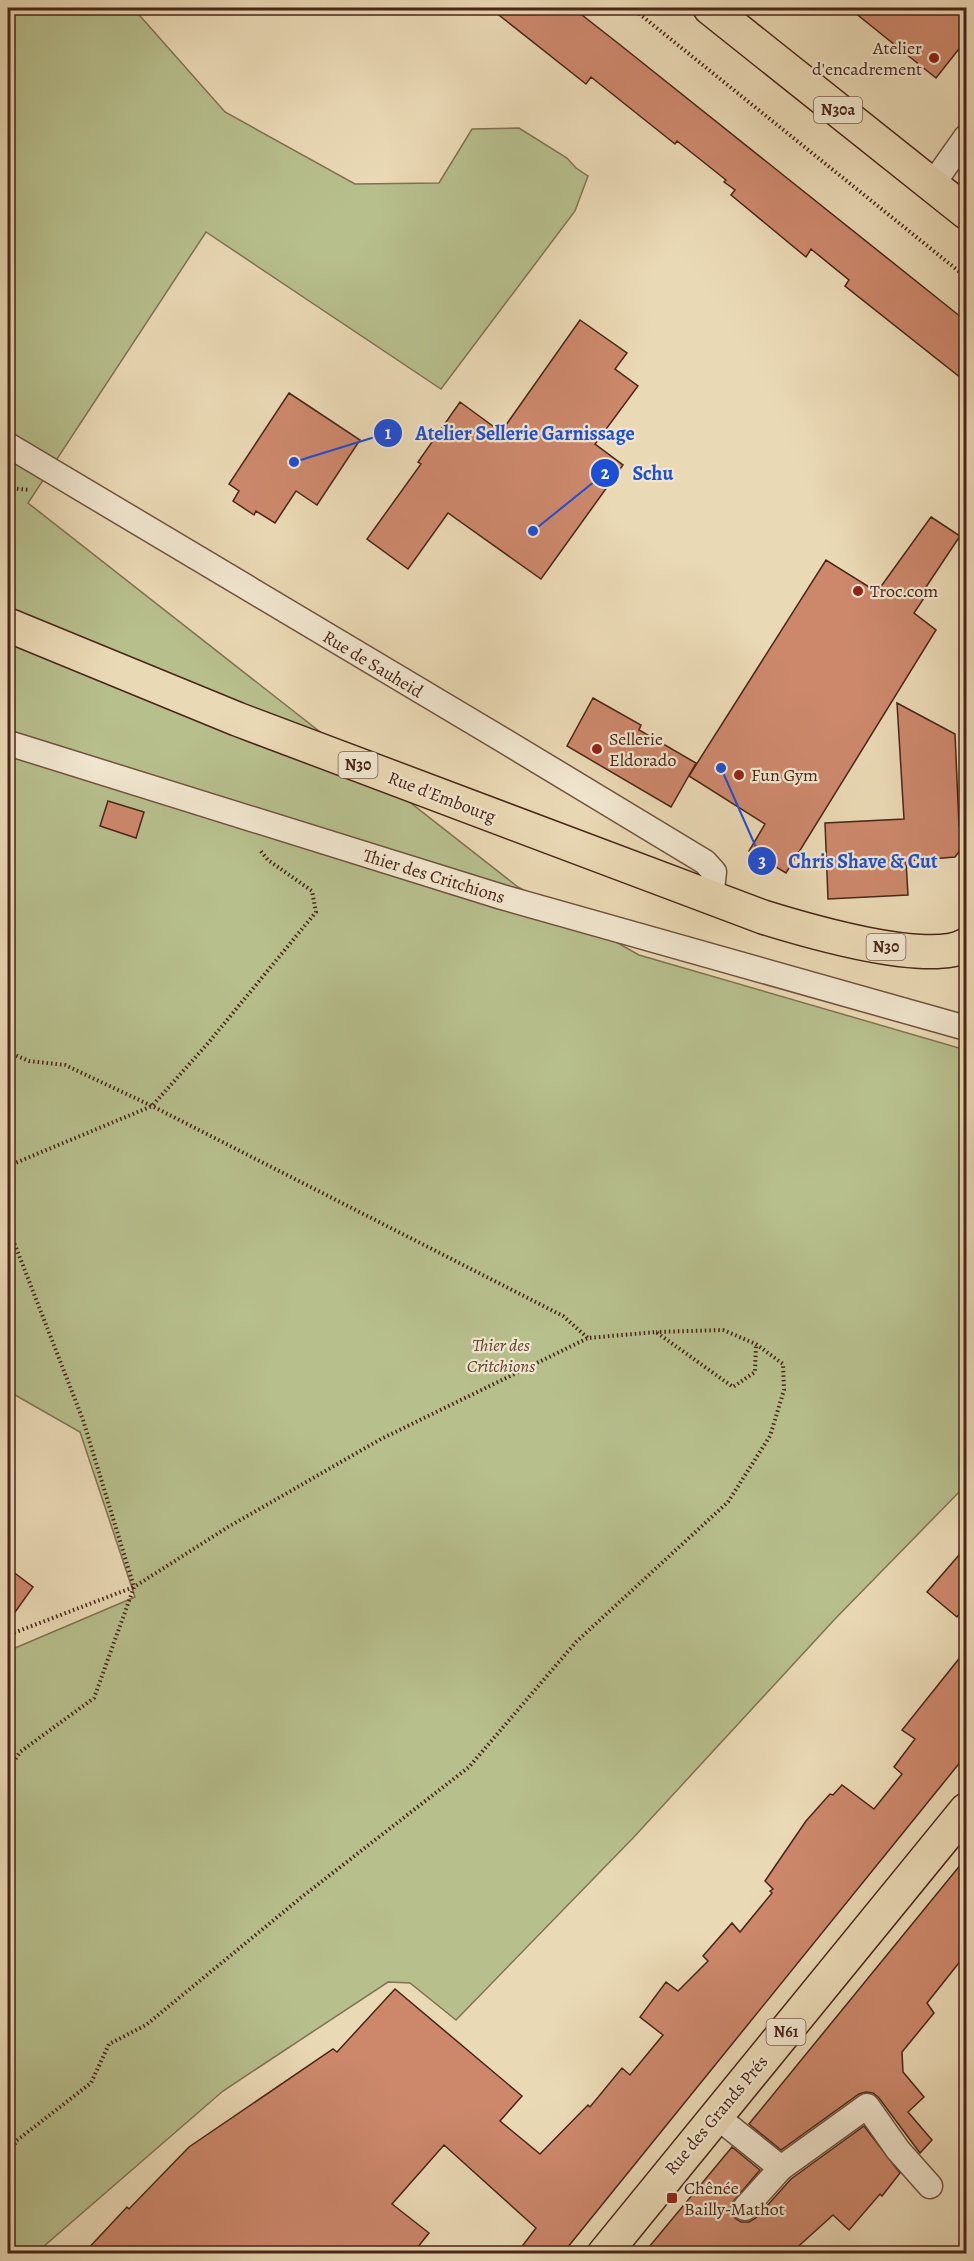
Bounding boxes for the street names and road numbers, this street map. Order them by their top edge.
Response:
road number: N30a [814,97,862,123]
street label: Rue de Sauheid [318,625,428,704]
road number: N30 [338,752,378,778]
street label: Rue d'Embourg [385,765,499,829]
street label: Thier des Critchions [360,843,508,909]
road number: N30 [866,934,906,960]
road number: N61 [766,2019,806,2045]
street label: Rue des Grands Prés [659,2050,773,2180]

